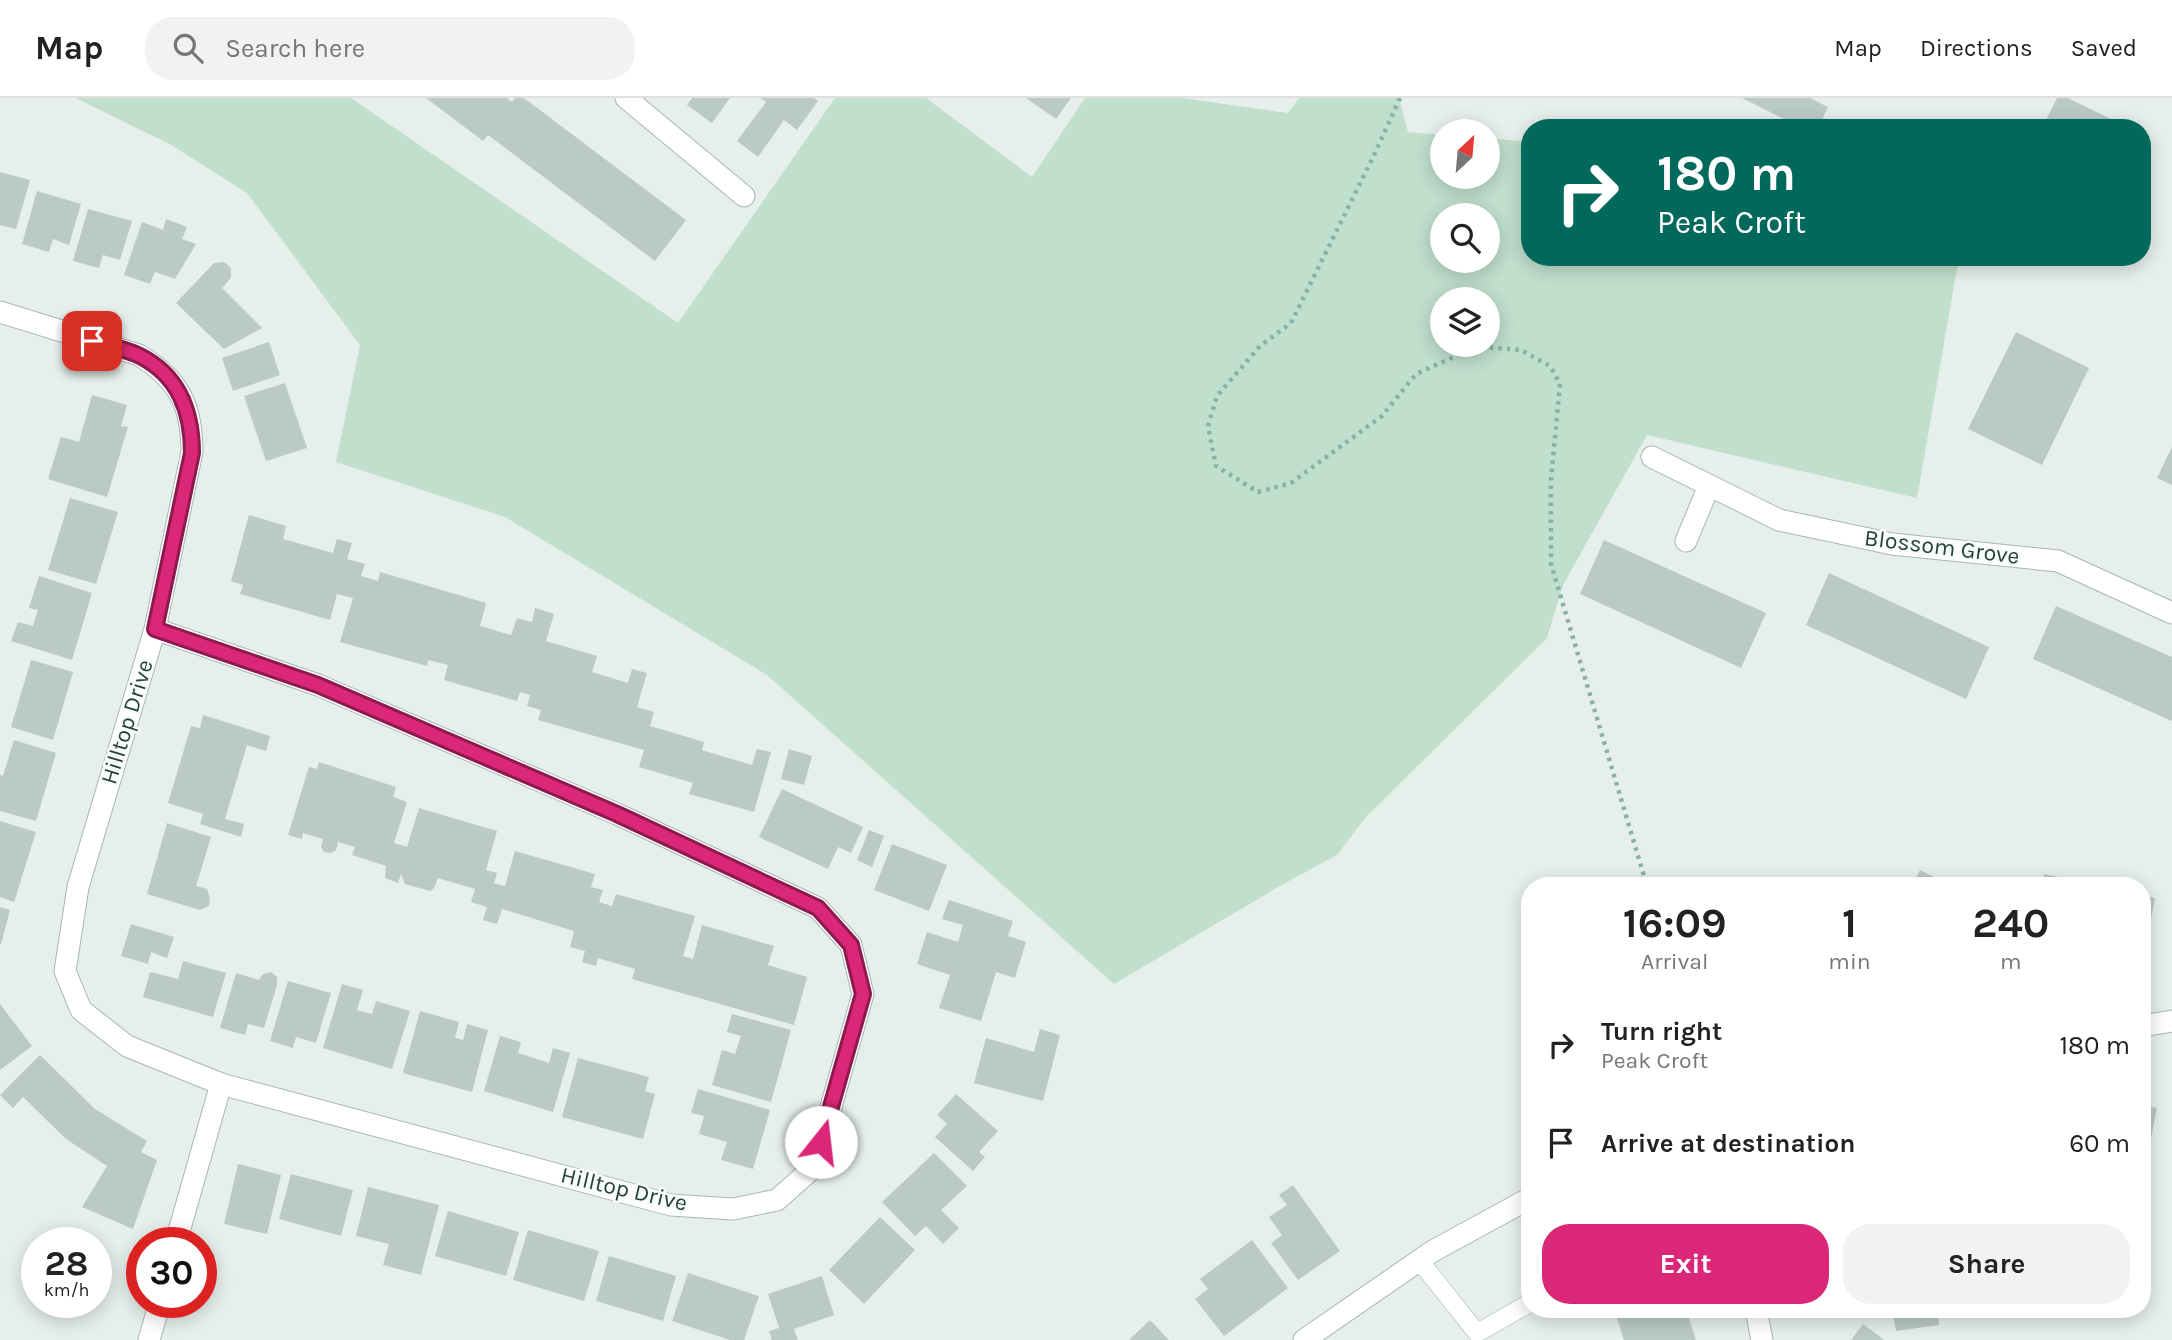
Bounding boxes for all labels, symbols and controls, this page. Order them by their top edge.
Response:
search box [145,17,635,80]
text: Map [35,29,103,67]
icon: search [169,29,207,67]
text: Search here [225,33,365,64]
text: Map [1834,34,1882,62]
text: Directions [1920,34,2033,62]
text: Saved [2071,34,2137,62]
north arrow [1430,119,1500,189]
map controls [1430,119,1500,357]
text: 180 m [1657,145,1796,202]
icon: right [1542,147,1633,238]
button: search [1430,203,1500,273]
text: Peak Croft [1657,204,1806,241]
button: layers [1430,287,1500,357]
pin [62,311,122,371]
icon: arrive [73,322,111,360]
street label: Blossom Grove [1863,524,2021,570]
street label: Hilltop Drive [95,656,159,788]
text: 16:09 [1623,898,1727,948]
text: 1 [1842,898,1857,948]
text: 240 [1972,898,2049,948]
text: Arrival [1641,948,1708,975]
text: min [1828,948,1871,975]
text: m [2000,948,2022,975]
text: Turn right [1601,1016,1722,1047]
icon: right [1542,1026,1580,1064]
text: 180 m [2060,1030,2130,1061]
text: Peak Croft [1601,1047,1708,1074]
position arrow [784,1105,858,1179]
icon: arrive [1542,1124,1580,1162]
text: Arrive at destination [1601,1128,1855,1159]
text: 60 m [2069,1128,2130,1159]
street label: Hilltop Drive [558,1161,690,1217]
button: Exit [1542,1224,1829,1304]
button: Share [1843,1224,2130,1304]
speed limit sign: 30 [126,1227,217,1318]
text: 28 [45,1243,88,1284]
text: km/h [44,1279,89,1301]

